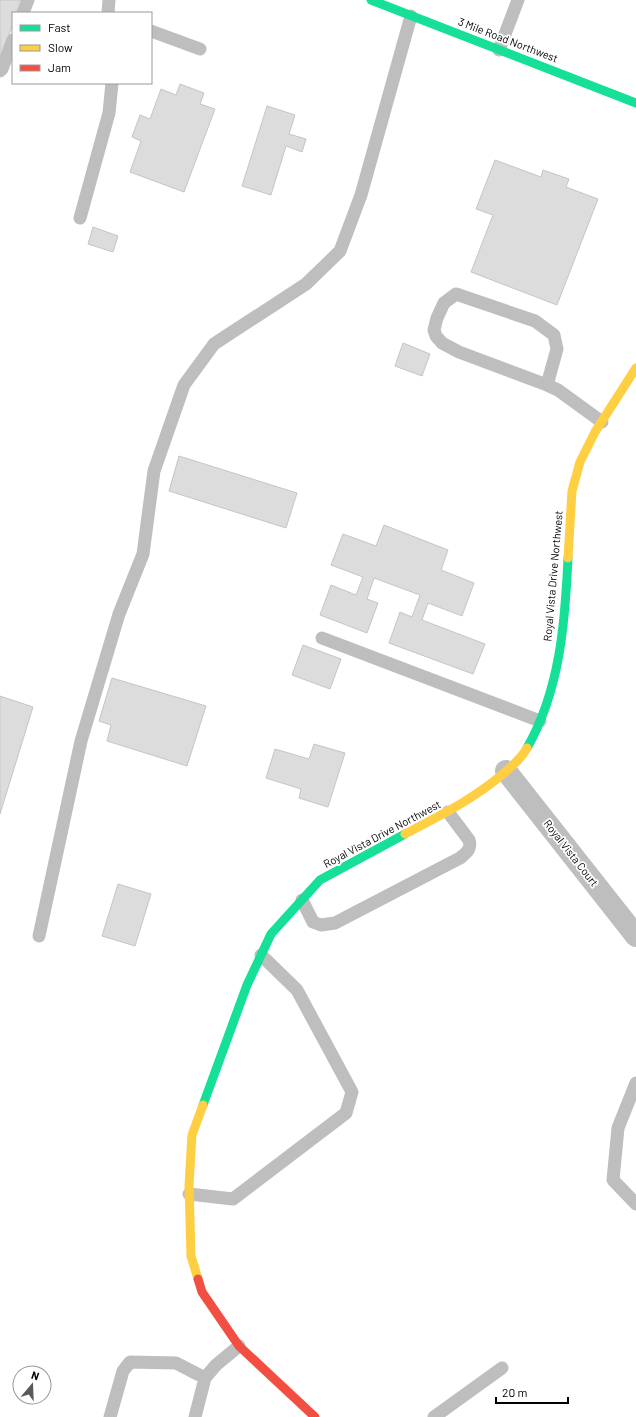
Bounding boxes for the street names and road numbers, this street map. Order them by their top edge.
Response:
street label: 3 Mile Road Northwest [456,14,560,65]
street label: Royal Vista Drive Northwest [540,510,565,642]
street label: Royal Vista Drive Northwest [321,797,443,870]
street label: Royal Vista Court [541,817,601,889]

